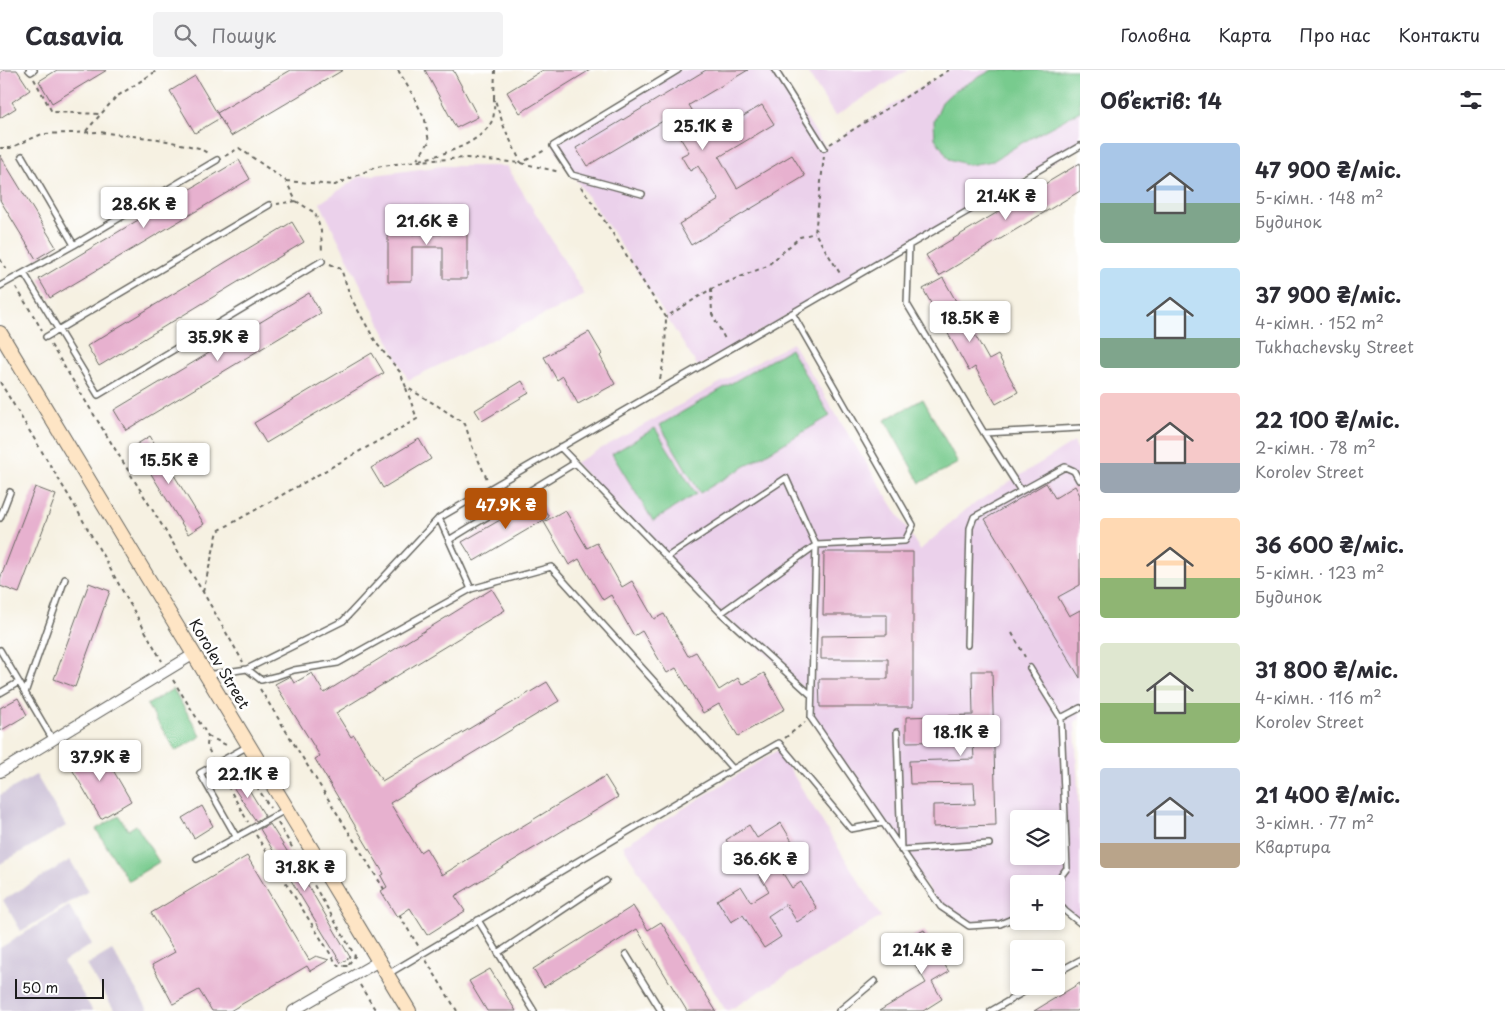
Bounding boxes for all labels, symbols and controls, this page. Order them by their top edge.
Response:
search box [153,12,503,57]
text: Casavia [25,17,123,53]
icon: search [171,21,199,49]
text: Пошук [211,21,276,49]
text: Головна [1120,21,1190,48]
text: Карта [1218,21,1271,48]
text: Про нас [1299,21,1371,48]
text: Контакти [1399,21,1480,48]
text: Об’єктів: 14 [1100,84,1222,116]
icon: filters [1457,86,1485,114]
pin: 25.1K ₴ [657,108,749,151]
text: 25.1K ₴ [673,113,733,137]
text: 47 900 ₴/міс. [1255,153,1401,185]
icon: home [1140,163,1200,223]
pin: 21.4K ₴ [960,178,1052,221]
text: 21.4K ₴ [976,183,1036,207]
text: 5-кімн. · 148 m² [1255,185,1384,209]
pin: 28.6K ₴ [98,186,190,229]
text: 28.6K ₴ [112,191,176,215]
pin: 21.6K ₴ [381,204,473,246]
text: 21.6K ₴ [396,208,458,232]
text: Будинок [1255,209,1322,233]
text: 37 900 ₴/міс. [1255,278,1401,310]
icon: home [1140,288,1200,348]
pin: 18.5K ₴ [924,300,1016,343]
text: 18.5K ₴ [941,305,999,329]
text: 4-кімн. · 152 m² [1255,310,1384,334]
pin: 35.9K ₴ [172,320,264,362]
text: 35.9K ₴ [187,324,249,348]
text: Tukhachevsky Street [1255,334,1414,358]
text: 22 100 ₴/міс. [1255,403,1400,435]
icon: home [1140,413,1200,473]
text: 2-кімн. · 78 m² [1255,435,1376,459]
pin: 15.5K ₴ [123,442,215,485]
text: 15.5K ₴ [140,447,198,471]
text: Korolev Street [1255,459,1364,483]
pin: 47.9K ₴ [460,488,552,530]
text: 47.9K ₴ [476,492,536,516]
text: 36 600 ₴/міс. [1255,528,1404,560]
icon: home [1140,538,1200,598]
text: 5-кімн. · 123 m² [1255,560,1385,584]
text: Будинок [1255,584,1322,608]
street label: Korolev Street [184,614,256,713]
text: 31 800 ₴/міс. [1255,653,1398,685]
icon: home [1140,663,1200,723]
text: 4-кімн. · 116 m² [1255,685,1382,709]
text: Korolev Street [1255,709,1364,733]
pin: 18.1K ₴ [915,714,1007,757]
text: 18.1K ₴ [933,719,989,743]
pin: 37.9K ₴ [54,740,146,782]
text: 37.9K ₴ [70,744,130,768]
pin: 22.1K ₴ [202,756,294,799]
text: 22.1K ₴ [218,761,278,785]
text: 21 400 ₴/міс. [1255,778,1400,810]
icon: home [1140,788,1200,848]
map controls [1010,810,1065,995]
button: layers [1010,810,1065,865]
text: 3-кімн. · 77 m² [1255,810,1374,834]
text: Квартира [1255,834,1330,858]
pin: 36.6K ₴ [719,842,811,884]
text: 36.6K ₴ [733,846,797,870]
pin: 31.8K ₴ [259,850,351,892]
text: 31.8K ₴ [275,854,335,878]
button: + [1010,875,1065,930]
pin: 21.4K ₴ [876,932,968,975]
text: 21.4K ₴ [892,937,952,961]
button: − [1010,940,1065,995]
scale bar [15,976,104,999]
text: 50 m [22,977,58,998]

